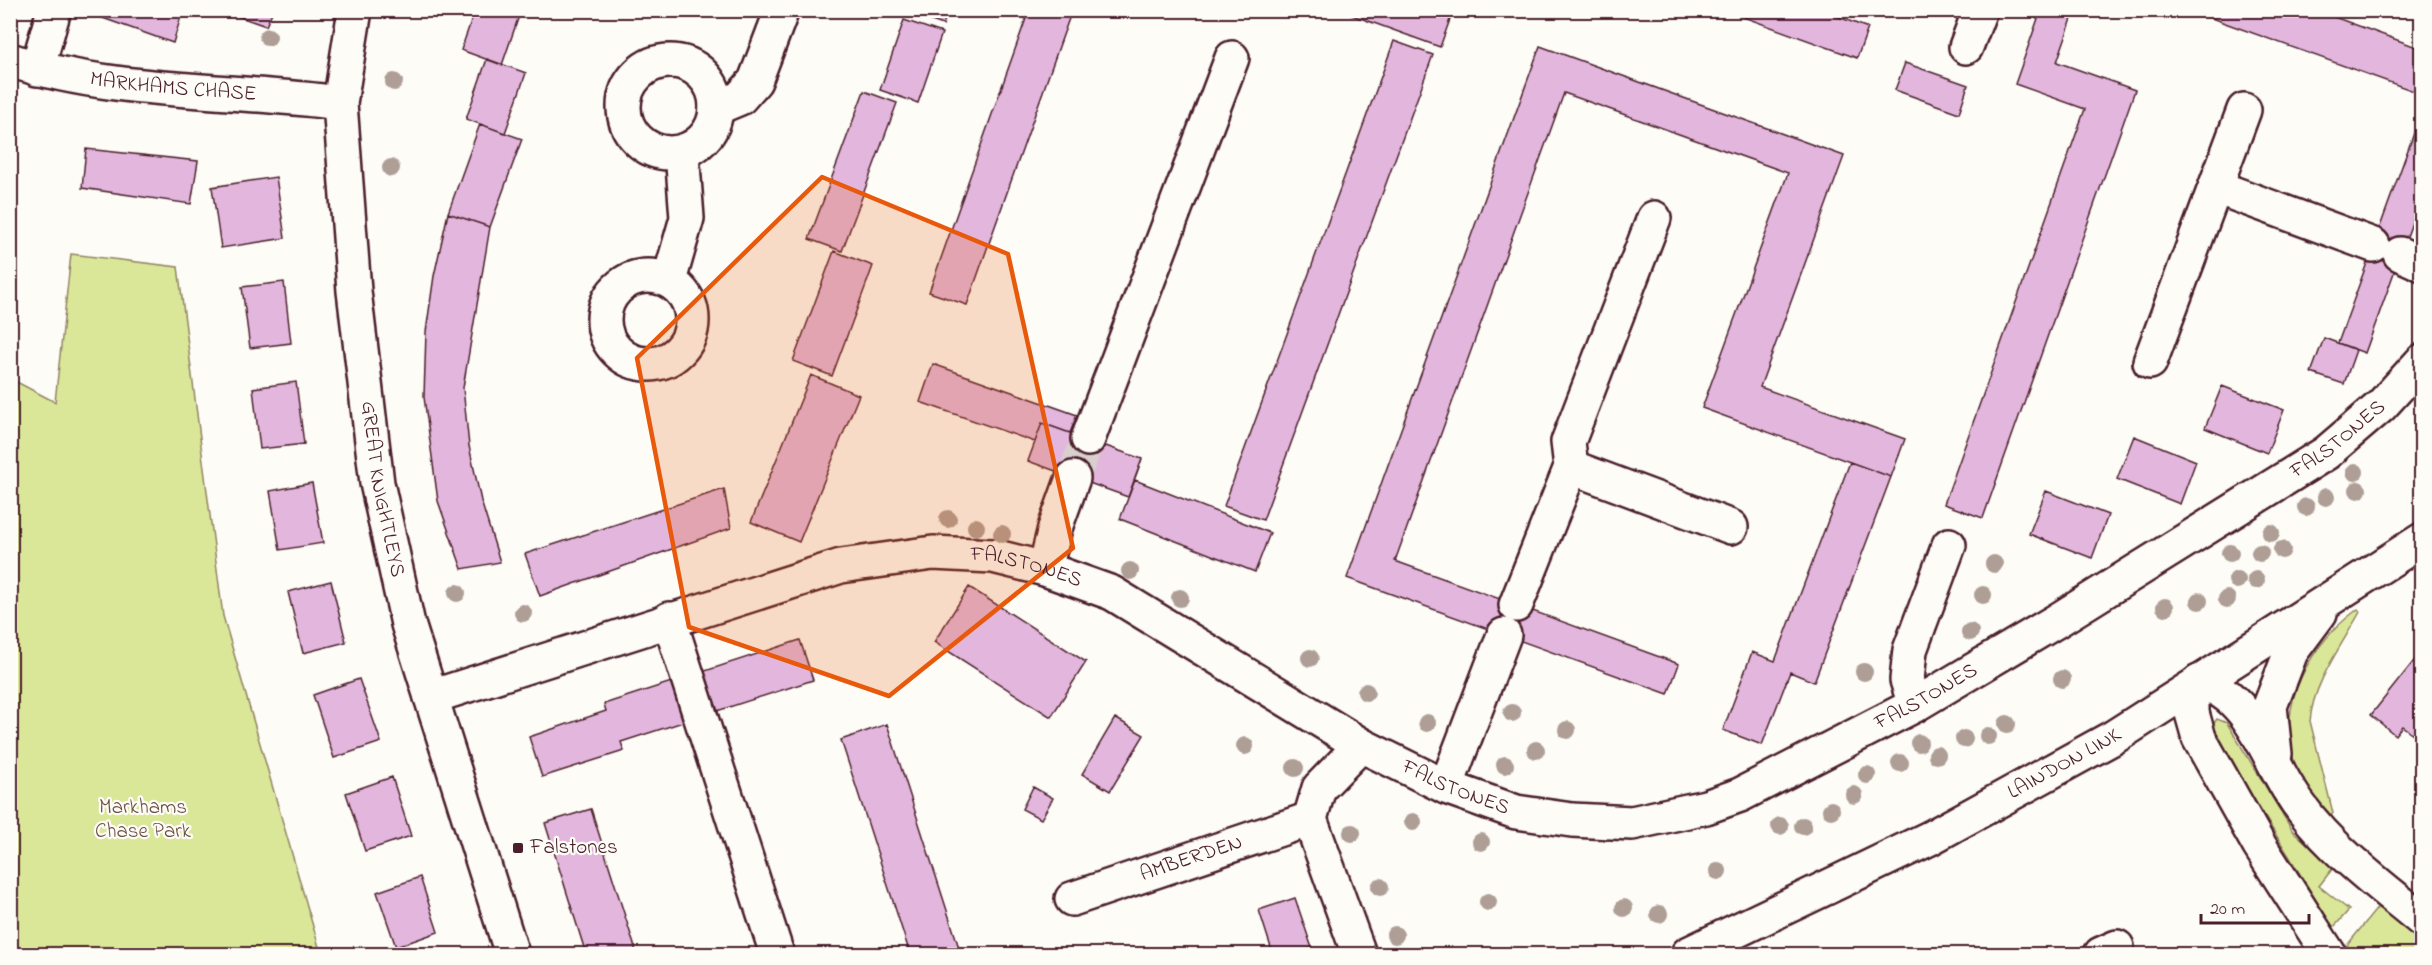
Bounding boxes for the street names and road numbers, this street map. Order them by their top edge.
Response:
street label: MARKHAMS CHASE [88,64,257,110]
street label: FALSTONES [2284,393,2393,487]
street label: GREAT KNIGHTLEYS [352,400,412,580]
street label: FALSTONES [969,540,1086,596]
street label: FALSTONES [1869,656,1984,739]
street label: LAINDON LINK [2002,720,2128,807]
street label: FALSTONES [1396,752,1514,823]
street label: AMBERDEN [1136,828,1247,890]

